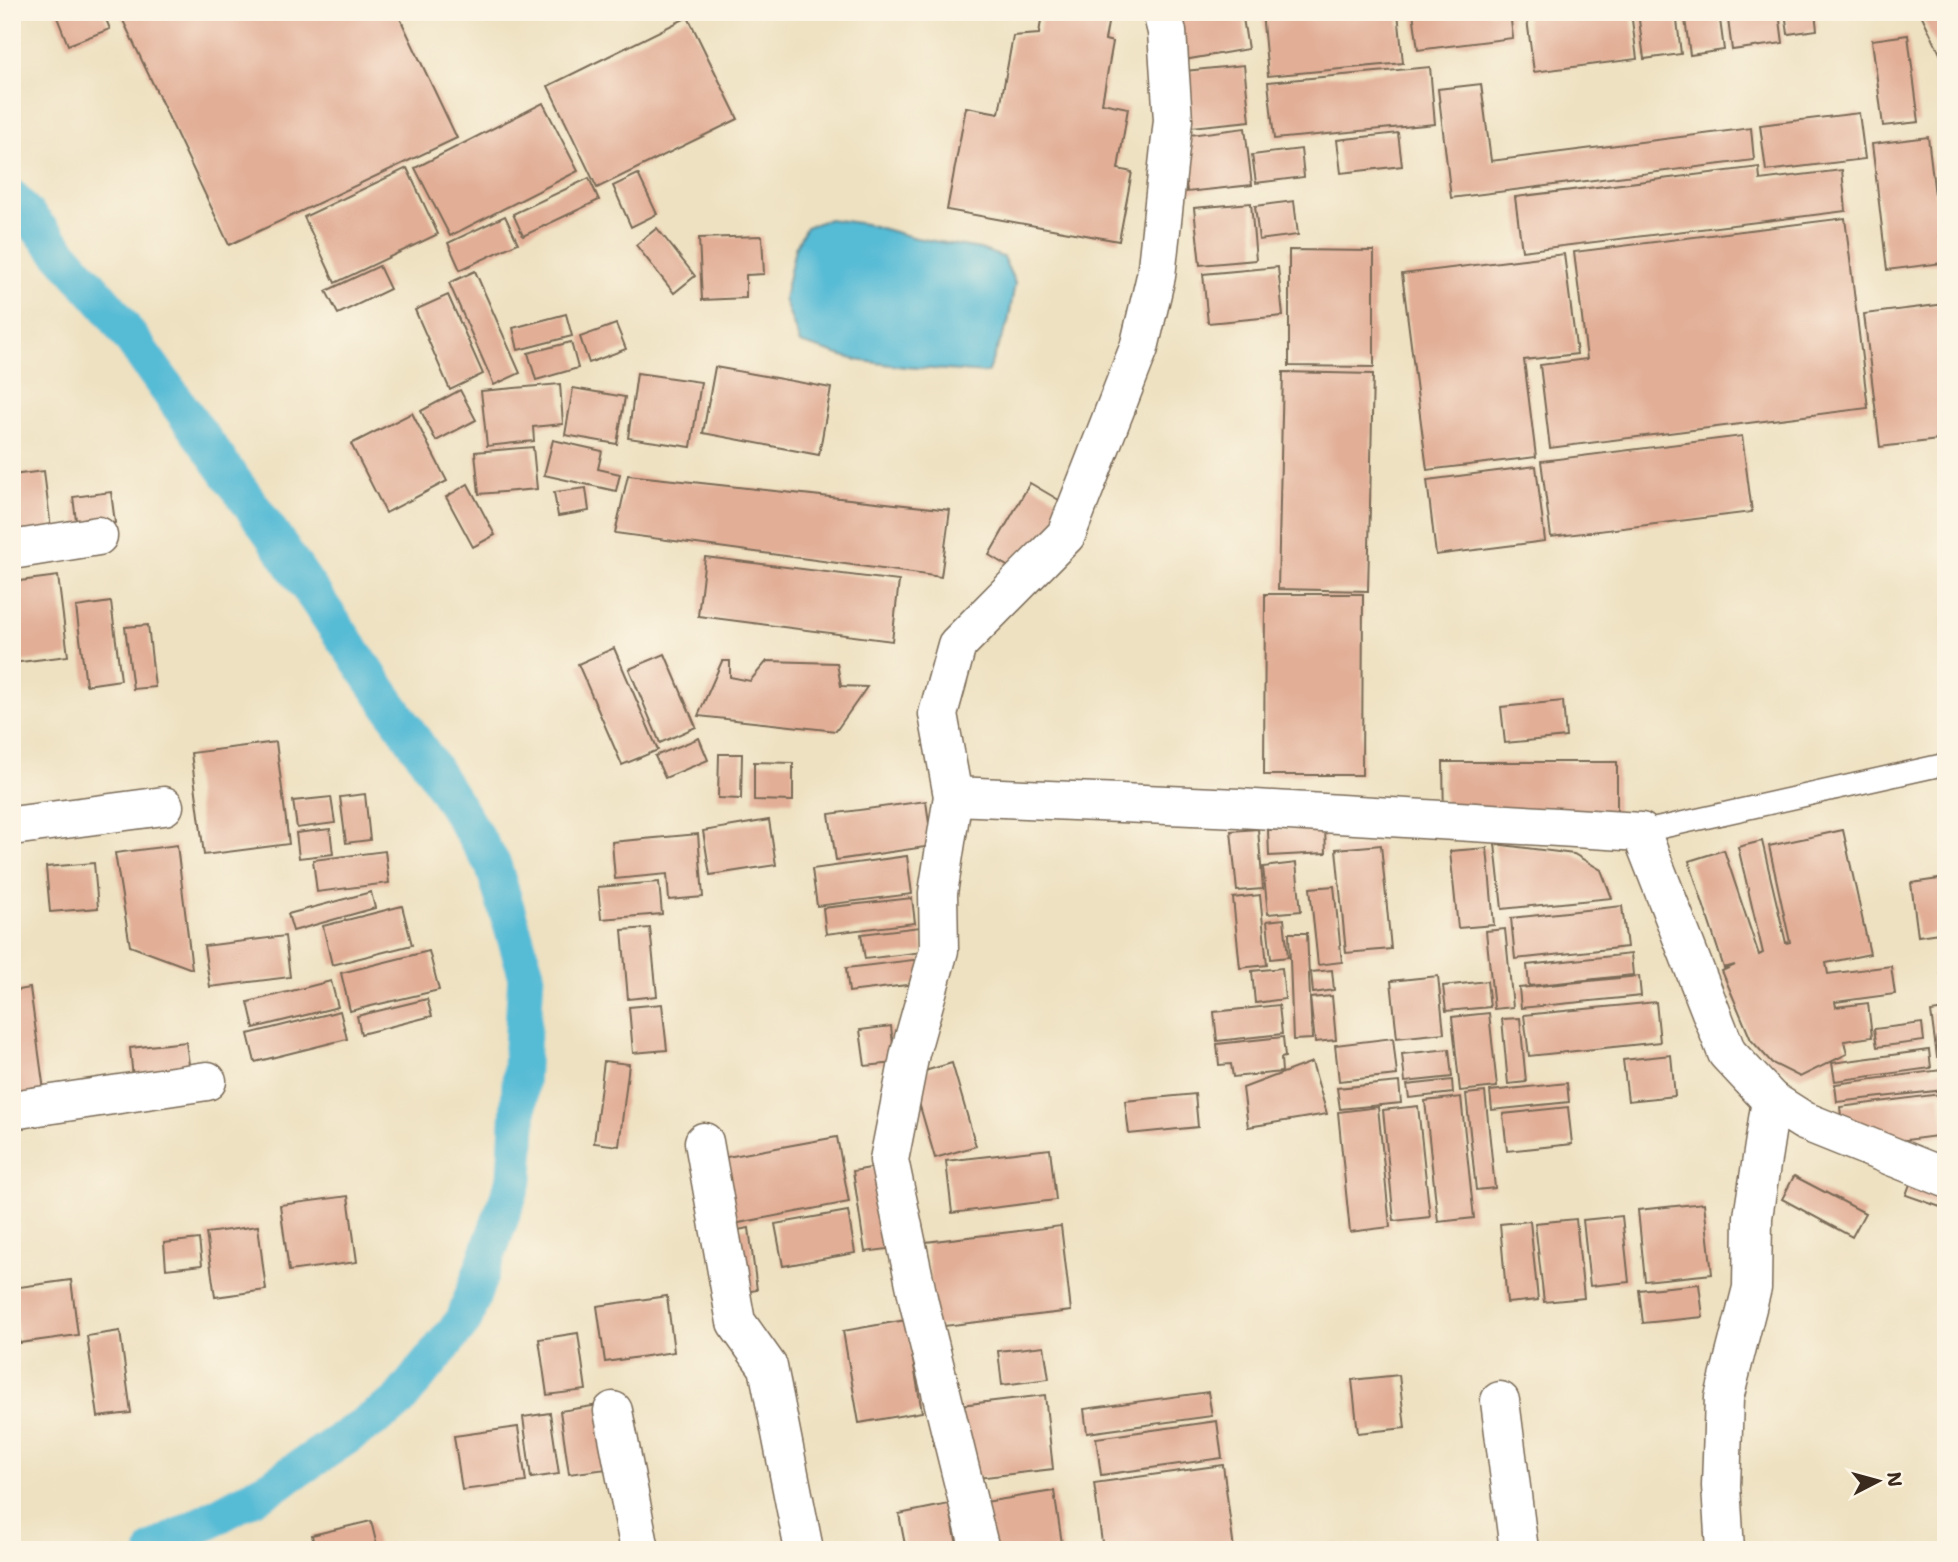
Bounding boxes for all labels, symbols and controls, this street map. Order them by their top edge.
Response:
north arrow [1842,1446,1912,1516]
text: N [1881,1470,1908,1488]

